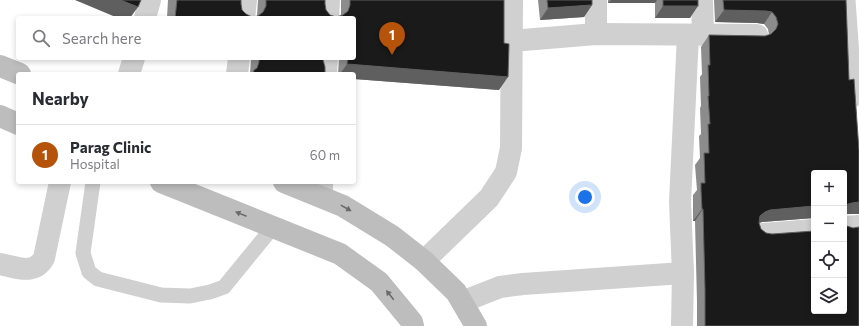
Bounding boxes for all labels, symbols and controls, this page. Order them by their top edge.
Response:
search box [16,16,356,60]
pin: 1 [379,22,405,55]
icon: search [30,27,52,49]
text: Search here [62,29,141,47]
text: Nearby [32,88,89,109]
text: Parag Clinic [70,138,151,156]
text: 1 [42,147,48,163]
text: 60 m [310,147,340,163]
text: Hospital [70,156,120,172]
map controls [811,170,847,314]
button: + [811,170,847,206]
your location [575,187,595,207]
one-way arrow [340,204,352,211]
button: − [811,206,847,242]
one-way arrow [235,211,246,217]
button: locate [811,242,847,278]
button: layers [811,278,847,314]
one-way arrow [385,290,394,300]

